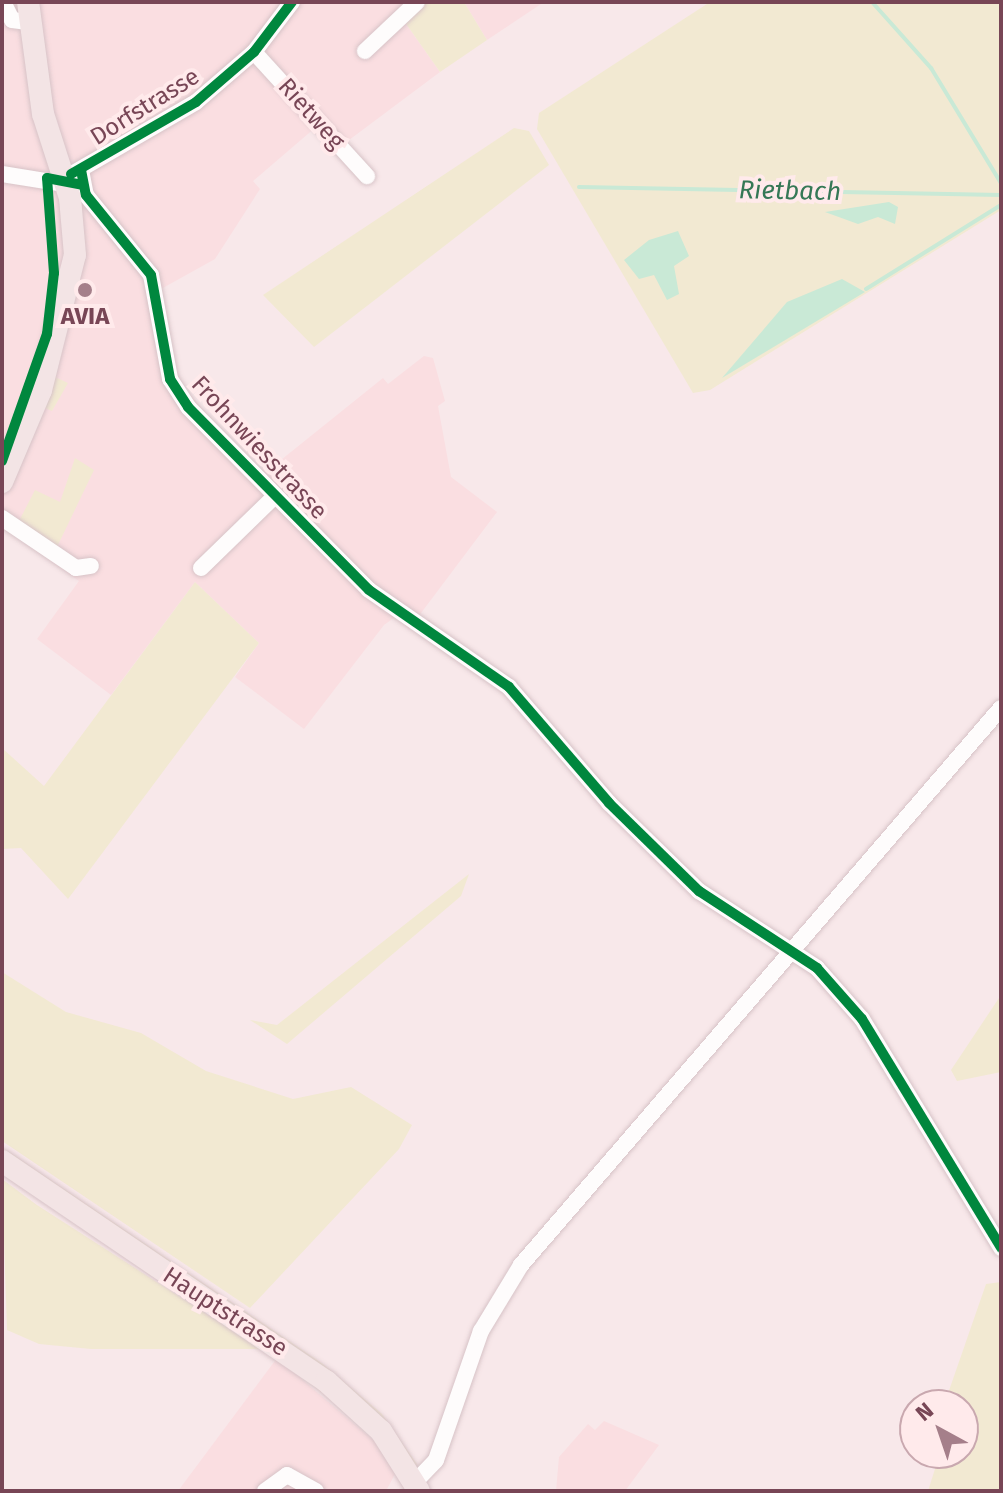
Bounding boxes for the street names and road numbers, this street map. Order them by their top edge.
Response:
street label: Dorfstrasse [85,62,205,152]
street label: Rietweg [272,72,350,156]
street label: Frohnwiesstrasse [185,370,333,526]
street label: Hauptstrasse [157,1261,293,1363]

